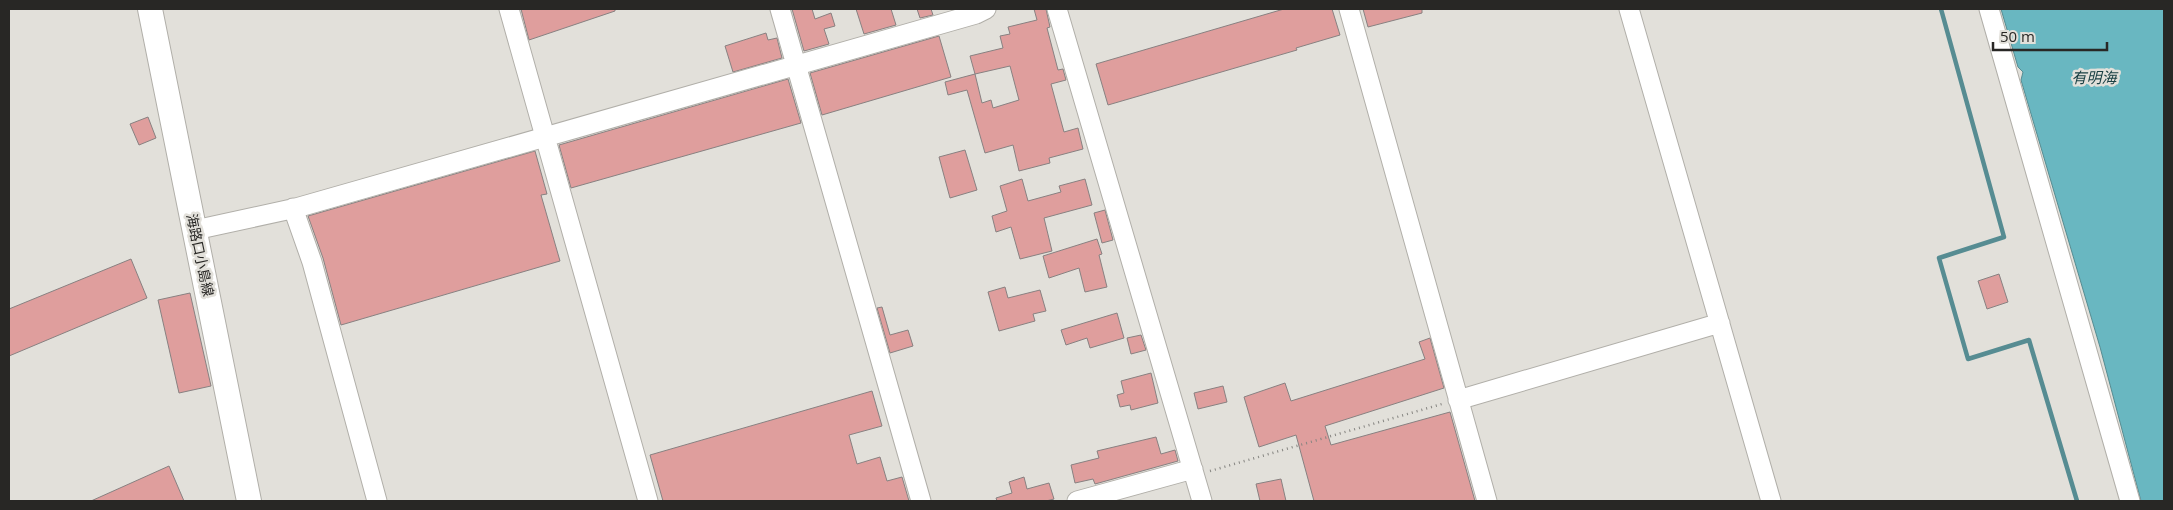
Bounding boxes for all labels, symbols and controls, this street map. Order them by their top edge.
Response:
scale bar [1993,20,2107,52]
text: 50 m [2000,26,2035,46]
water label: 有明海 [2071,67,2118,87]
street label: 海路口小島線 [182,212,219,298]

